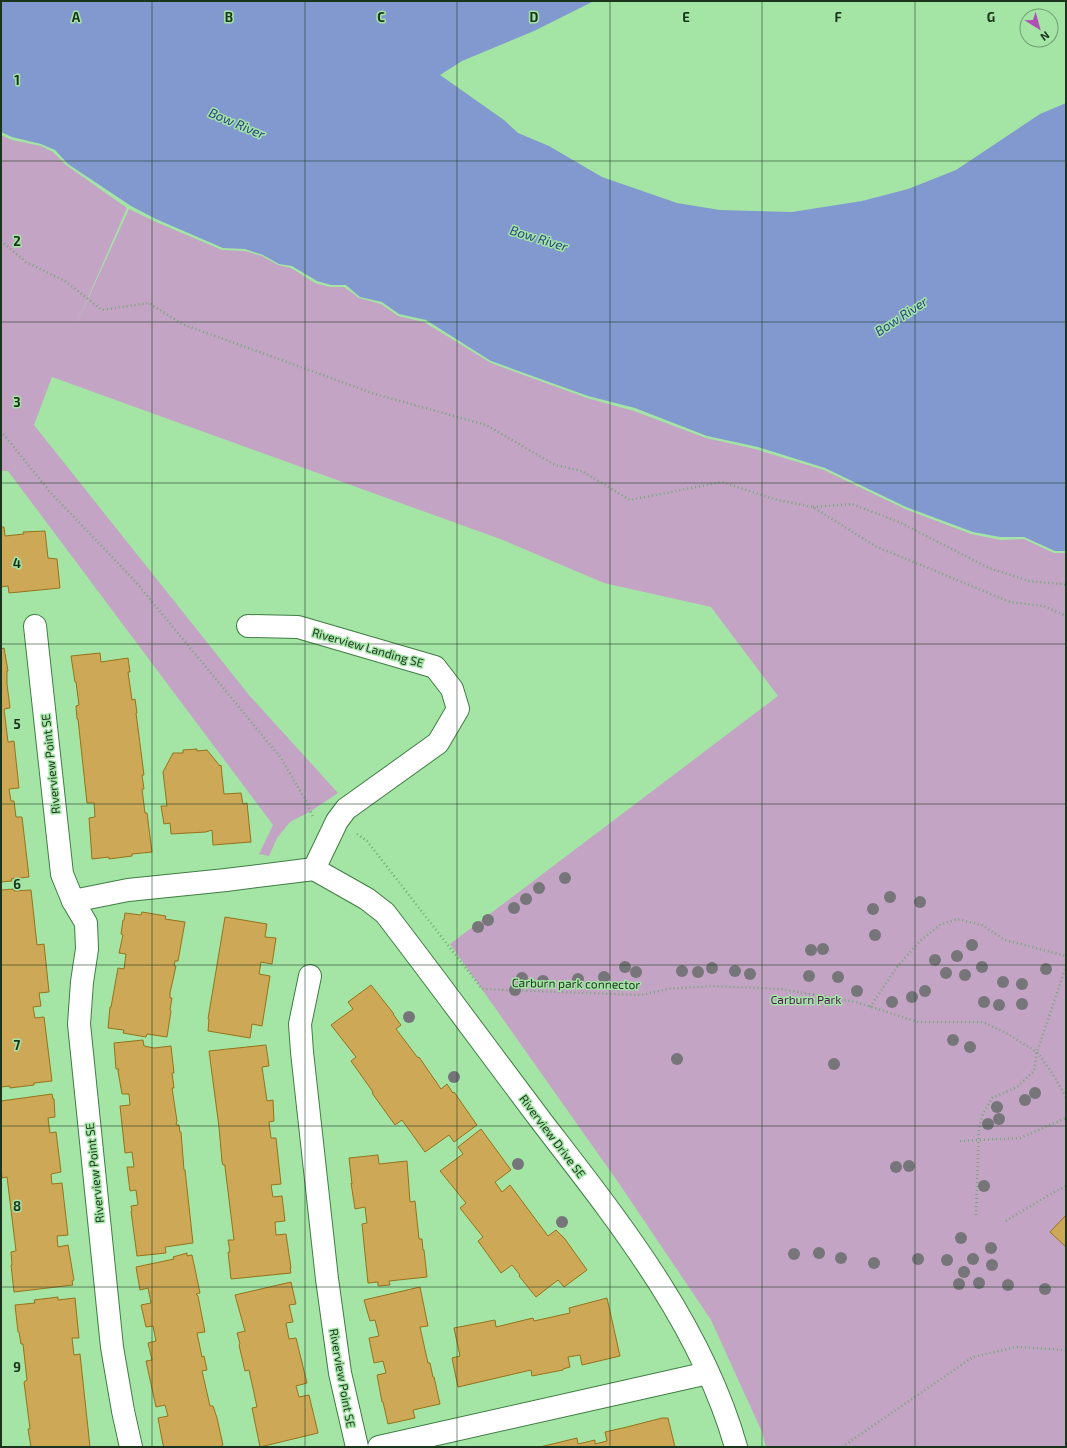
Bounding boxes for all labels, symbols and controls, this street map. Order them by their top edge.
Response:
north arrow [1019,8,1059,48]
text: A [72,9,81,25]
text: B [225,9,233,25]
text: C [377,9,385,25]
text: D [530,9,539,25]
text: E [682,9,690,25]
text: F [834,9,842,25]
text: G [987,9,995,25]
text: N [1038,29,1052,44]
text: 1 [14,72,20,88]
water label: Bow River [206,104,268,142]
water label: Bow River [508,222,571,255]
text: 2 [13,233,21,249]
water label: Bow River [872,293,931,339]
text: 3 [13,394,21,410]
text: 4 [13,555,21,571]
street label: Riverview Landing SE [311,624,426,670]
street label: Riverview Point SE [38,713,62,815]
text: 5 [13,716,21,732]
text: 6 [13,876,21,892]
street label: Carburn park connector [512,975,641,991]
park label: Carburn Park [771,992,841,1006]
text: 7 [14,1037,21,1053]
street label: Riverview Drive SE [517,1092,589,1181]
street label: Riverview Point SE [82,1122,106,1224]
text: 8 [13,1198,21,1214]
street label: Riverview Point SE [327,1327,359,1429]
text: 9 [13,1359,21,1375]

